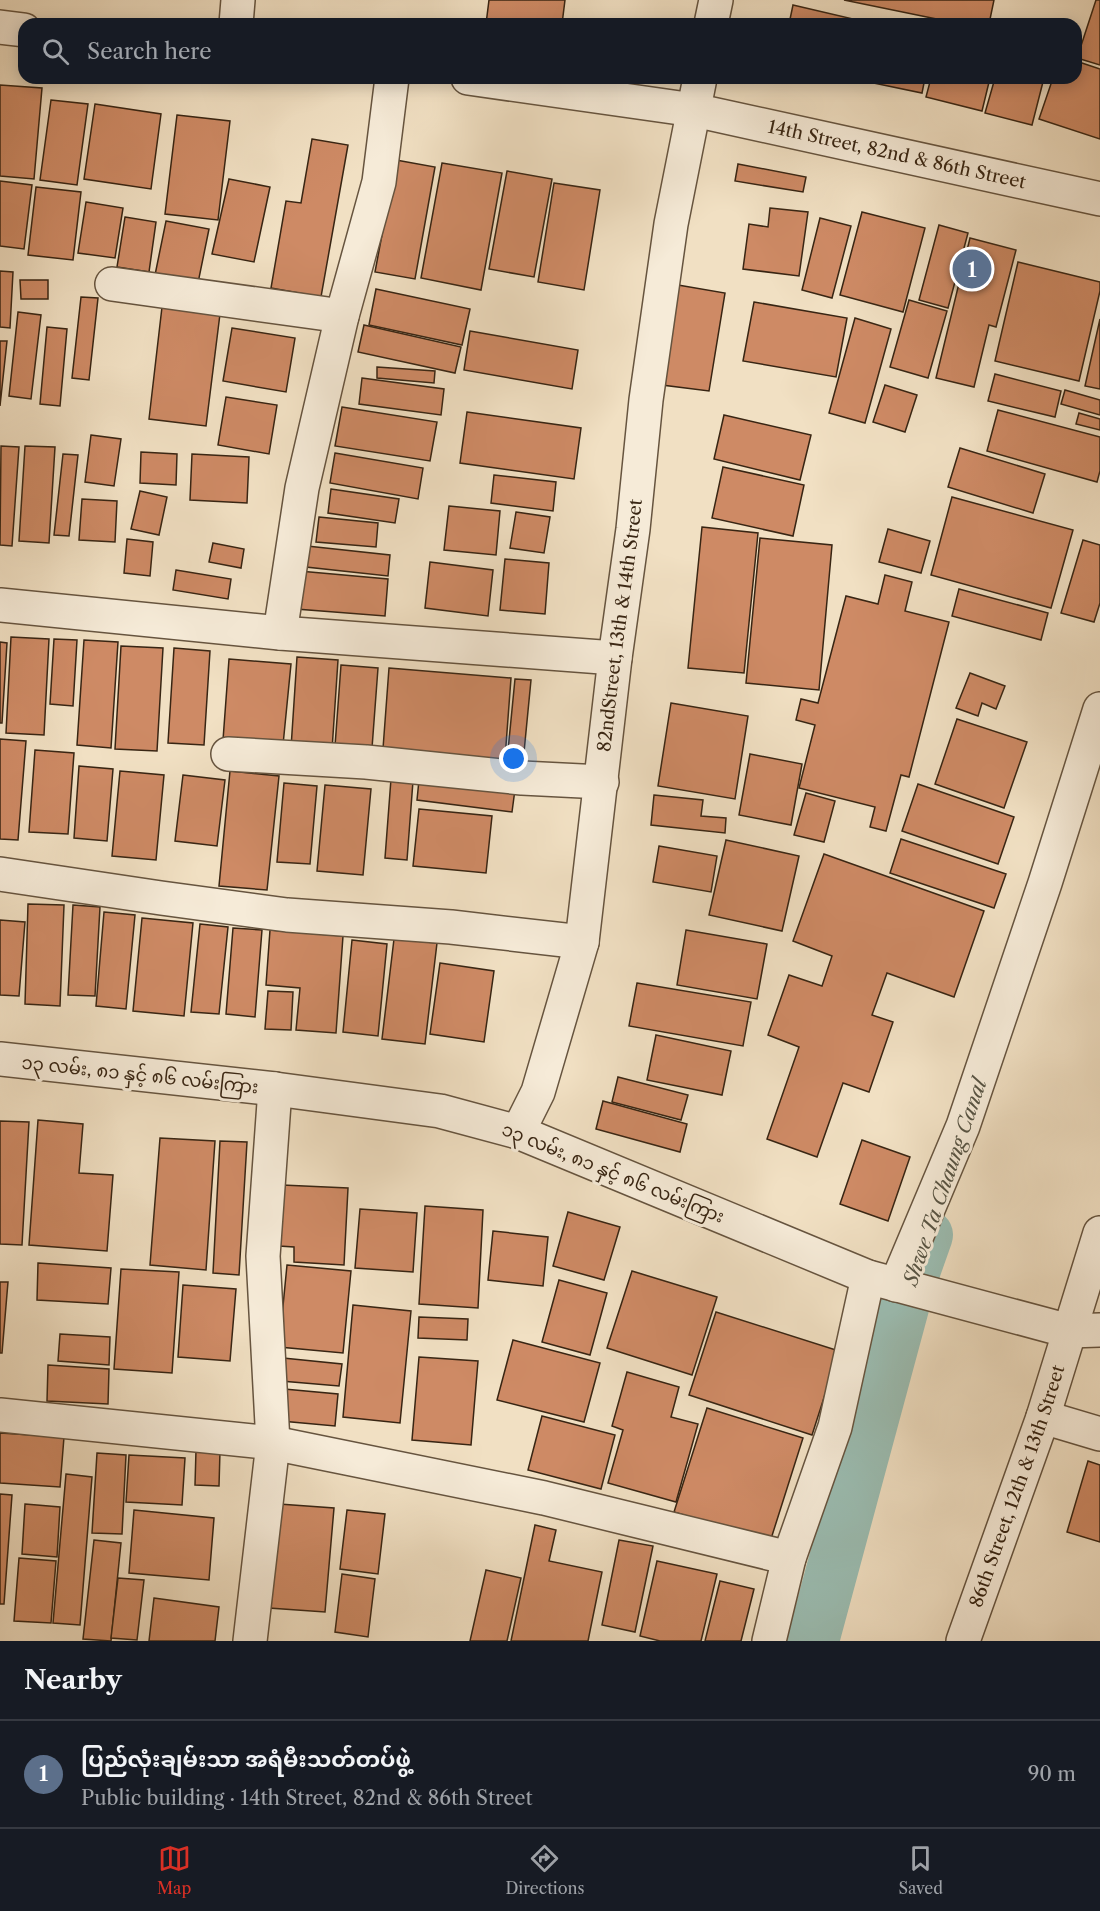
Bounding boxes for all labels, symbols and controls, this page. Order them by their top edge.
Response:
search box [18,18,1082,84]
icon: search [39,35,72,68]
text: Search here [87,38,212,65]
street label: 14th Street, 82nd & 86th Street [766,116,1028,194]
pin: 1 [952,246,992,292]
street label: 82ndStreet, 13th & 14th Street [593,497,647,753]
your location [499,744,528,773]
street label: ၁၃ လမ်း, ၈၁ နှင့် ၈၆ လမ်းကြား [20,1050,260,1102]
water label: Shwe Ta Chaung Canal [898,1073,993,1290]
street label: ၁၃ လမ်း, ၈၁ နှင့် ၈၆ လမ်းကြား [497,1116,728,1231]
street label: 86th Street, 12th & 13th Street [965,1362,1070,1610]
text: Nearby [24,1664,122,1696]
text: ပြည်လုံးချမ်းသာ အရံမီးသတ်တပ်ဖွဲ့ [81,1746,411,1773]
text: 1 [39,1762,48,1786]
text: 90 m [1028,1762,1076,1786]
text: Public building · 14th Street, 82nd & 86th Street [81,1786,533,1810]
tab: Map [157,1842,191,1898]
tab: Directions [505,1842,584,1898]
tab: Saved [899,1842,943,1898]

